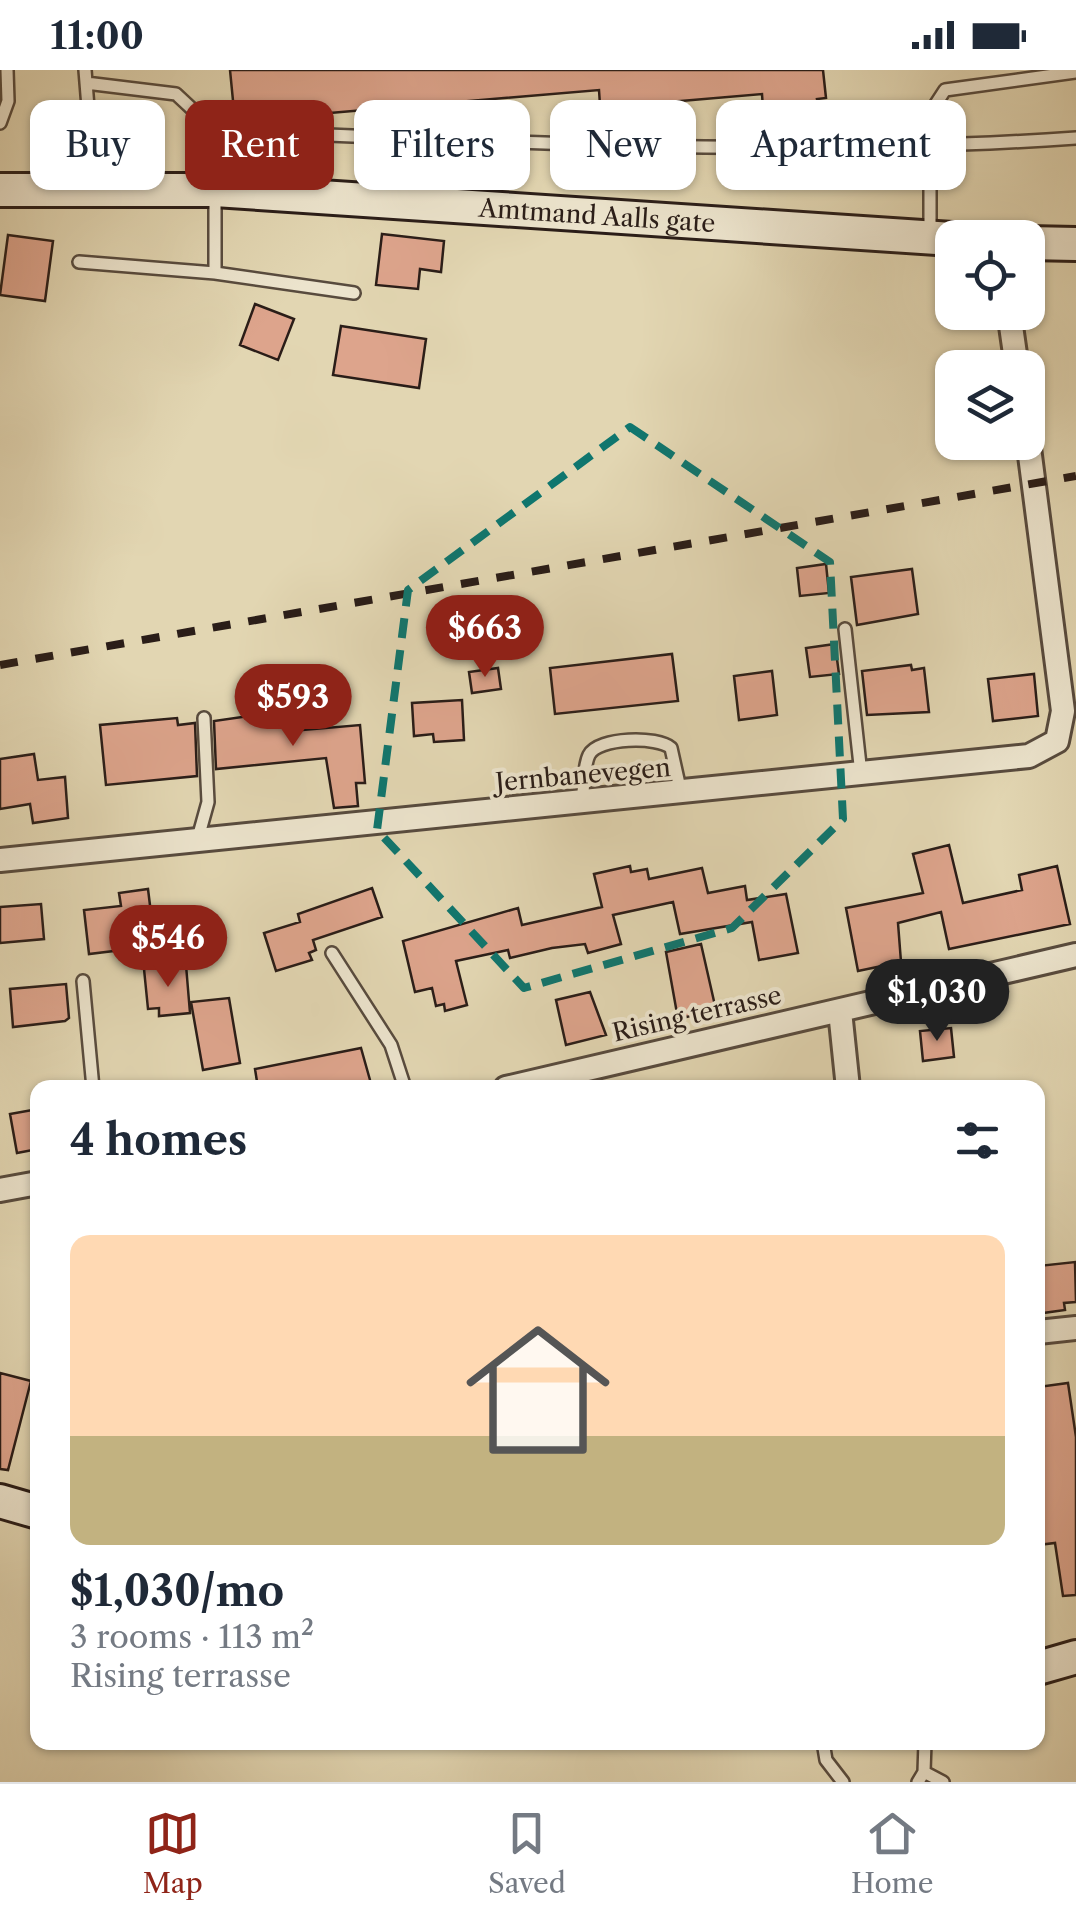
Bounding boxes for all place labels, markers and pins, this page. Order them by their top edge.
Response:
pin: $663 [426,595,544,680]
pin: $593 [234,664,352,749]
pin: $546 [109,905,227,990]
pin: $1,030 [856,959,1018,1044]

